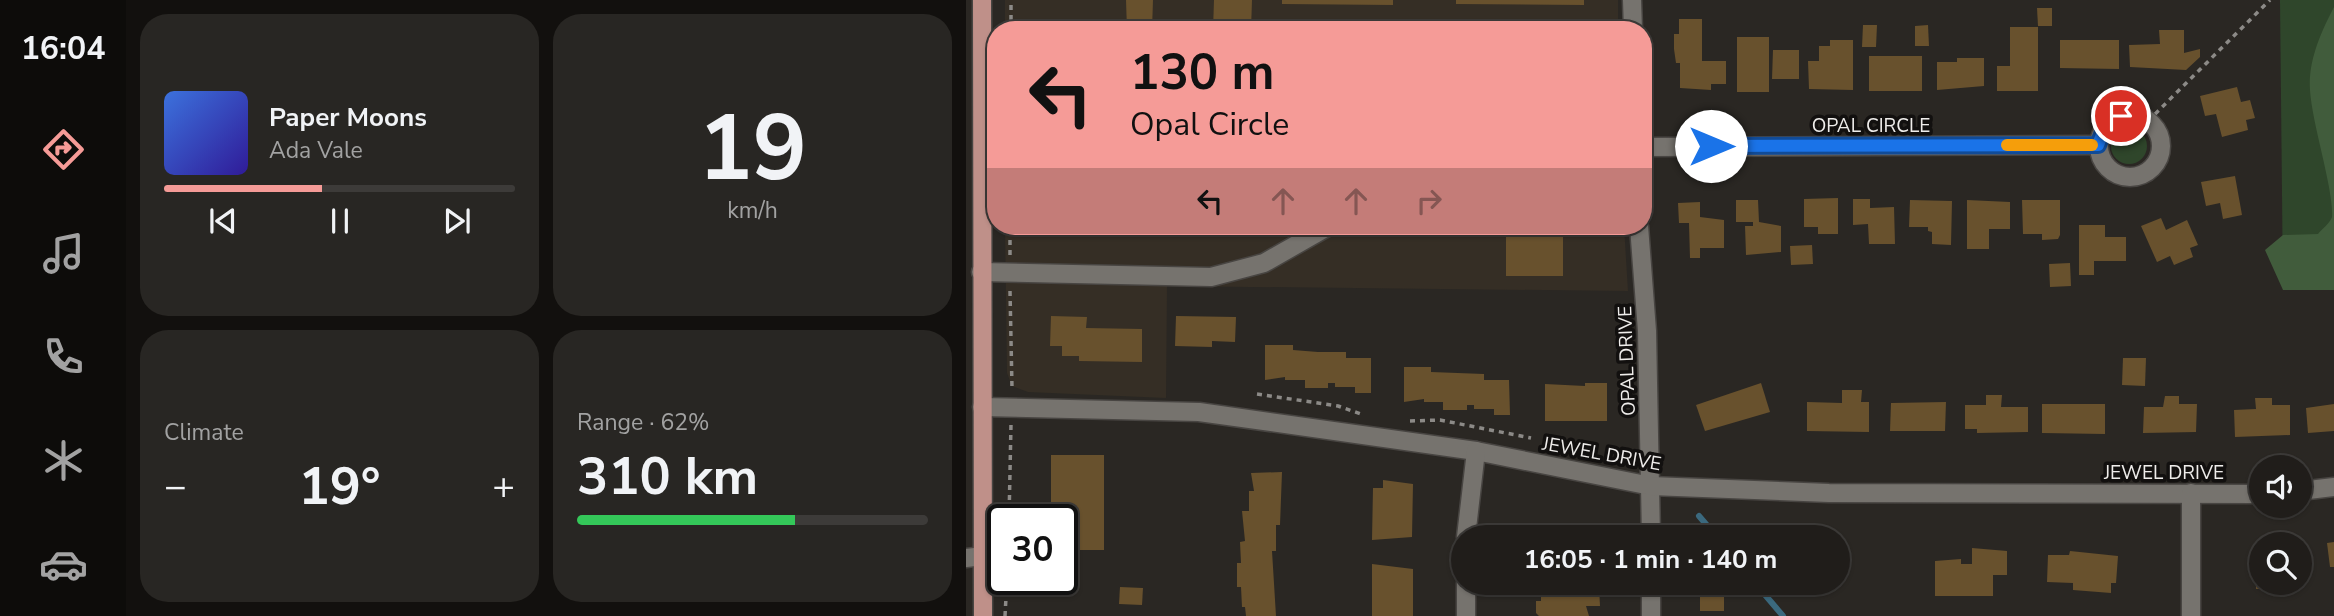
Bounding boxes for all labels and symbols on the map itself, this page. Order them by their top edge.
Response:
pin [2091,86,2151,146]
position arrow [1674,109,1748,183]
street label: OPAL CIRCLE [1812,113,1930,139]
street label: OPAL DRIVE [1612,305,1642,416]
street label: JEWEL DRIVE [1539,431,1663,477]
street label: JEWEL DRIVE [2103,460,2224,486]
speed limit sign: 30 [987,504,1078,595]

